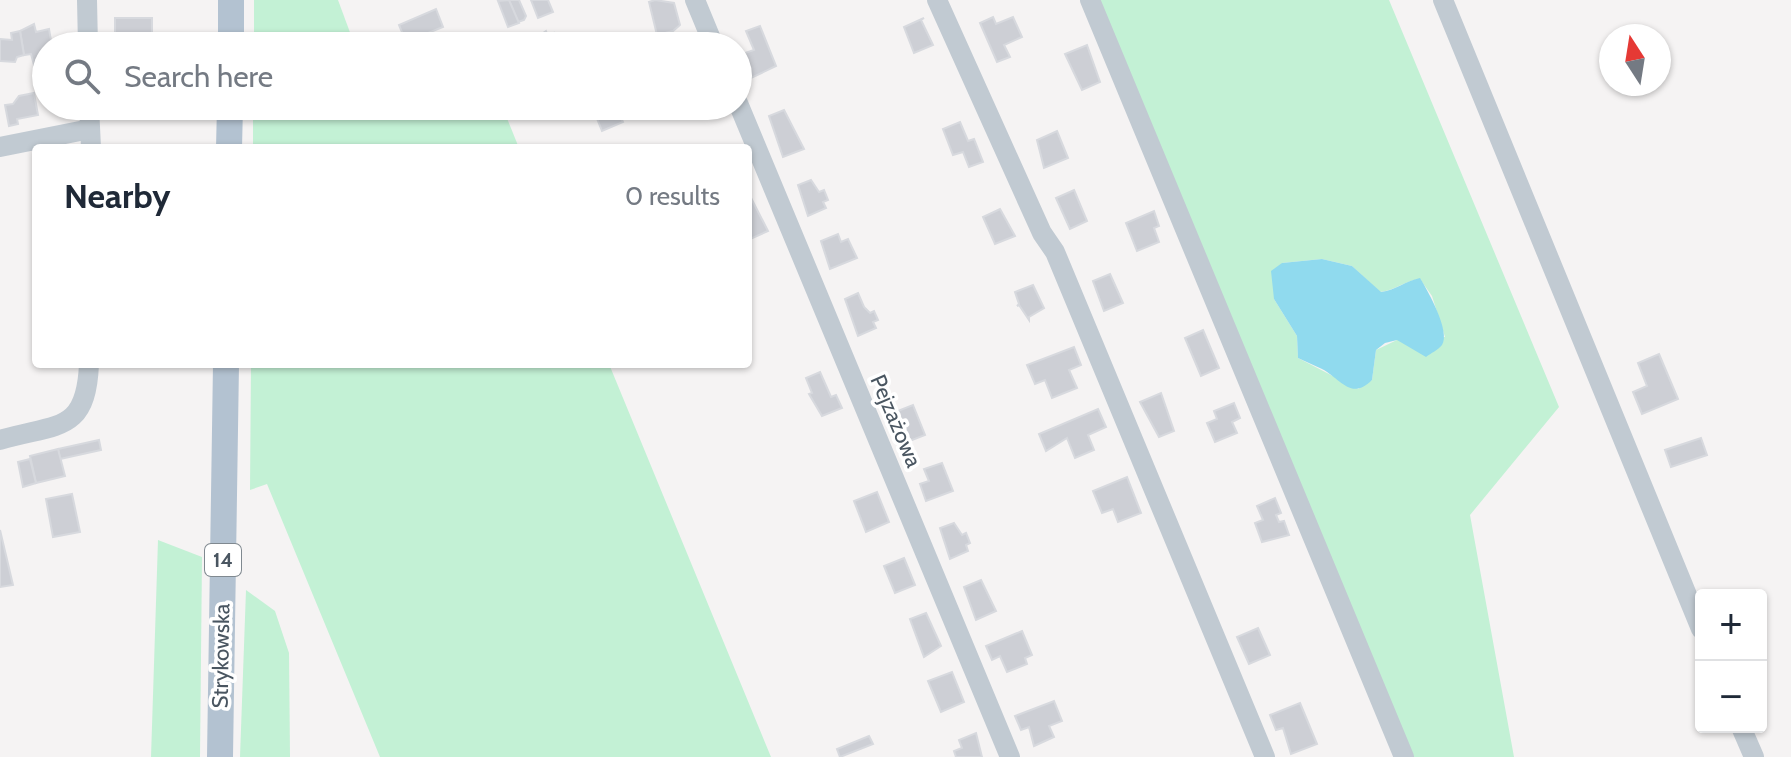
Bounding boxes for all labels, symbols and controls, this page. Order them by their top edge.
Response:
north arrow [1599,24,1671,96]
search box [32,32,752,120]
icon: search [60,54,104,98]
text: Search here [124,58,273,95]
text: Nearby [64,175,171,217]
text: 0 results [625,180,720,212]
street label: Pejzażowa [864,371,928,472]
road number: 14 [205,544,241,576]
map controls [1695,589,1767,733]
button: + [1695,589,1767,661]
street label: Strykowska [207,603,235,709]
button: − [1695,661,1767,733]

